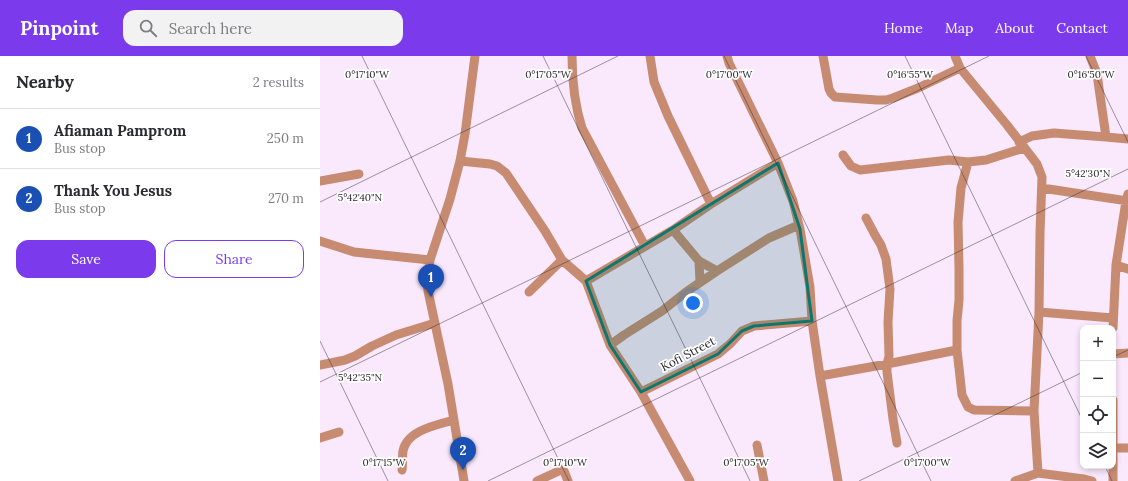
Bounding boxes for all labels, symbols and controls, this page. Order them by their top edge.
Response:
search box [123,10,403,46]
text: Pinpoint [20,16,99,40]
icon: search [137,17,159,39]
text: Search here [169,19,252,38]
text: Home [884,19,923,37]
text: Map [945,19,973,37]
text: About [995,19,1034,37]
text: Contact [1056,19,1108,37]
text: 0°17'10"W [345,68,390,81]
text: 0°17'05"W [525,68,572,81]
text: 0°17'00"W [706,68,753,81]
text: 0°16'55"W [887,68,934,81]
text: 0°16'50"W [1068,68,1115,81]
text: Nearby [16,71,74,93]
text: 2 results [253,74,304,91]
text: Afiaman Pamprom [54,121,186,140]
text: 1 [26,130,32,147]
text: 250 m [267,130,304,147]
text: Bus stop [54,140,106,157]
text: 5°42'30"N [1066,167,1111,180]
text: Thank You Jesus [54,181,172,200]
text: 2 [26,190,32,207]
text: 270 m [268,190,304,207]
text: 5°42'40"N [338,191,383,204]
text: Bus stop [54,200,106,217]
button: Save [16,240,156,278]
button: Share [164,240,304,278]
pin: 1 [418,264,444,297]
your location [683,293,703,313]
map controls [1080,325,1116,469]
button: + [1080,325,1116,361]
street label: Kofi Street [658,333,718,374]
button: − [1080,361,1116,397]
text: 5°42'35"N [338,371,382,384]
button: locate [1080,397,1116,433]
button: layers [1080,433,1116,469]
pin: 2 [450,437,476,470]
text: 0°17'15"W [362,456,407,469]
text: 0°17'10"W [543,456,588,469]
text: 0°17'05"W [723,456,770,469]
text: 0°17'00"W [904,456,951,469]

